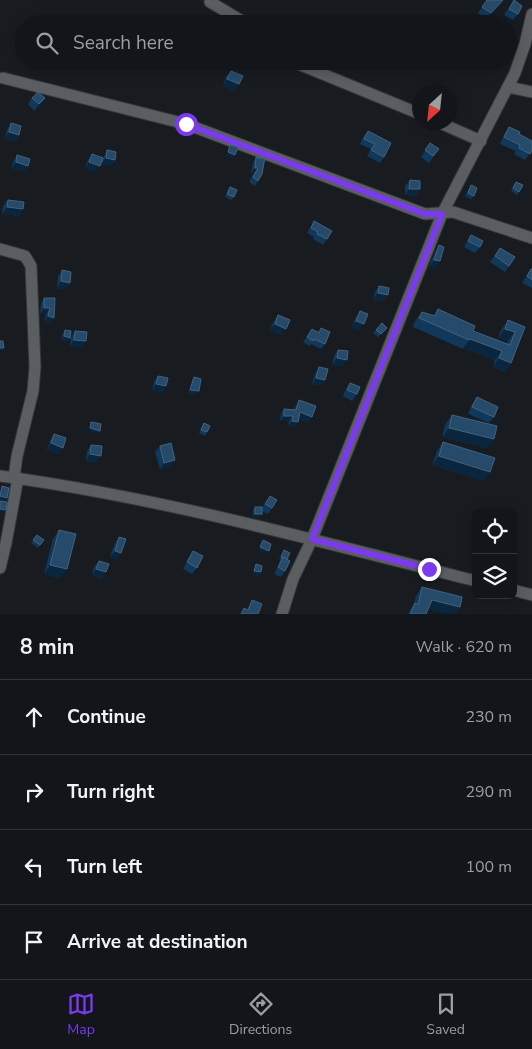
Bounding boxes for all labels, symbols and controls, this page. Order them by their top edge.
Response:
search box [15,15,517,70]
icon: search [33,29,61,57]
text: Search here [73,30,174,56]
north arrow [412,85,457,130]
route start [175,113,198,136]
map controls [472,509,517,599]
button: locate [472,509,517,554]
button: layers [472,554,517,599]
route end [418,558,441,581]
text: 8 min [20,633,74,661]
text: Walk · 620 m [416,636,512,658]
icon: ahead [20,703,48,731]
text: Continue [67,704,146,730]
text: 230 m [465,706,512,728]
icon: right [20,778,48,806]
text: Turn right [67,779,154,805]
text: 290 m [465,781,512,803]
icon: left [20,853,48,881]
text: Turn left [67,854,142,880]
text: 100 m [465,856,512,878]
icon: arrive [20,928,48,956]
text: Arrive at destination [67,929,248,955]
tab: Map [67,990,95,1039]
tab: Directions [229,990,292,1039]
tab: Saved [426,990,465,1039]

